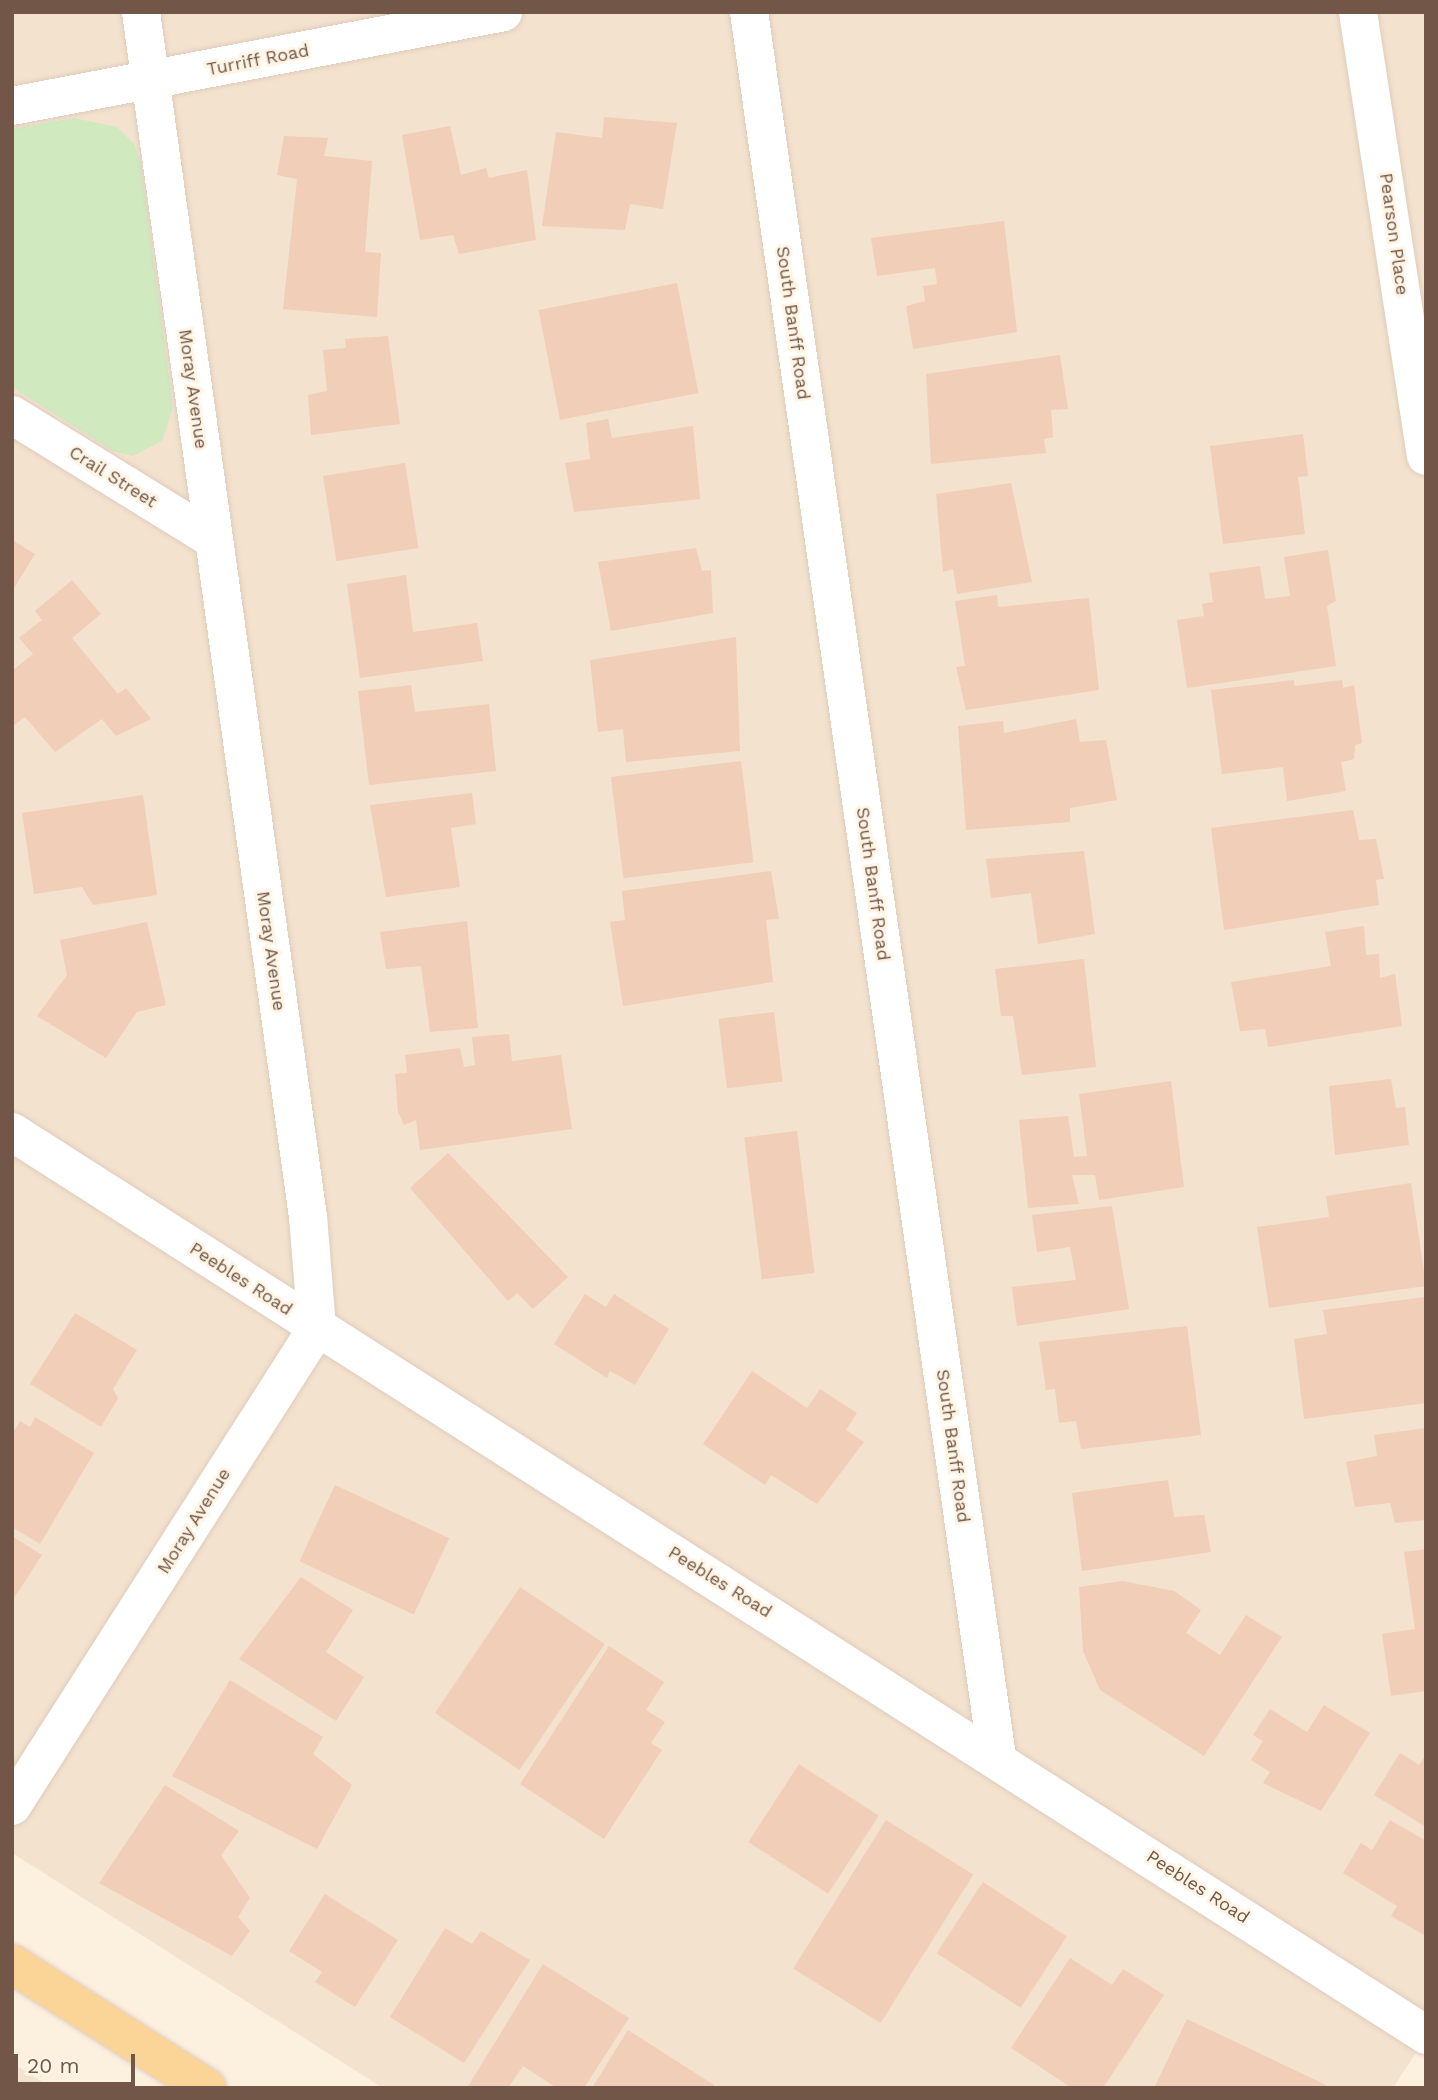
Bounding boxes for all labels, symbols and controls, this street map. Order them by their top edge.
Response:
street label: Turriff Road [205,39,311,81]
street label: Pearson Place [1375,172,1413,296]
street label: South Banff Road [771,245,815,401]
street label: Moray Avenue [174,327,212,451]
street label: Crail Street [65,441,161,513]
street label: South Banff Road [851,806,895,962]
street label: Moray Avenue [252,889,290,1013]
street label: Peebles Road [185,1238,297,1320]
street label: South Banff Road [931,1368,975,1524]
street label: Moray Avenue [153,1464,235,1578]
street label: Peebles Road [664,1541,776,1623]
street label: Peebles Road [1142,1846,1254,1928]
scale bar [18,2040,138,2084]
text: 20 m [27,2053,79,2078]

